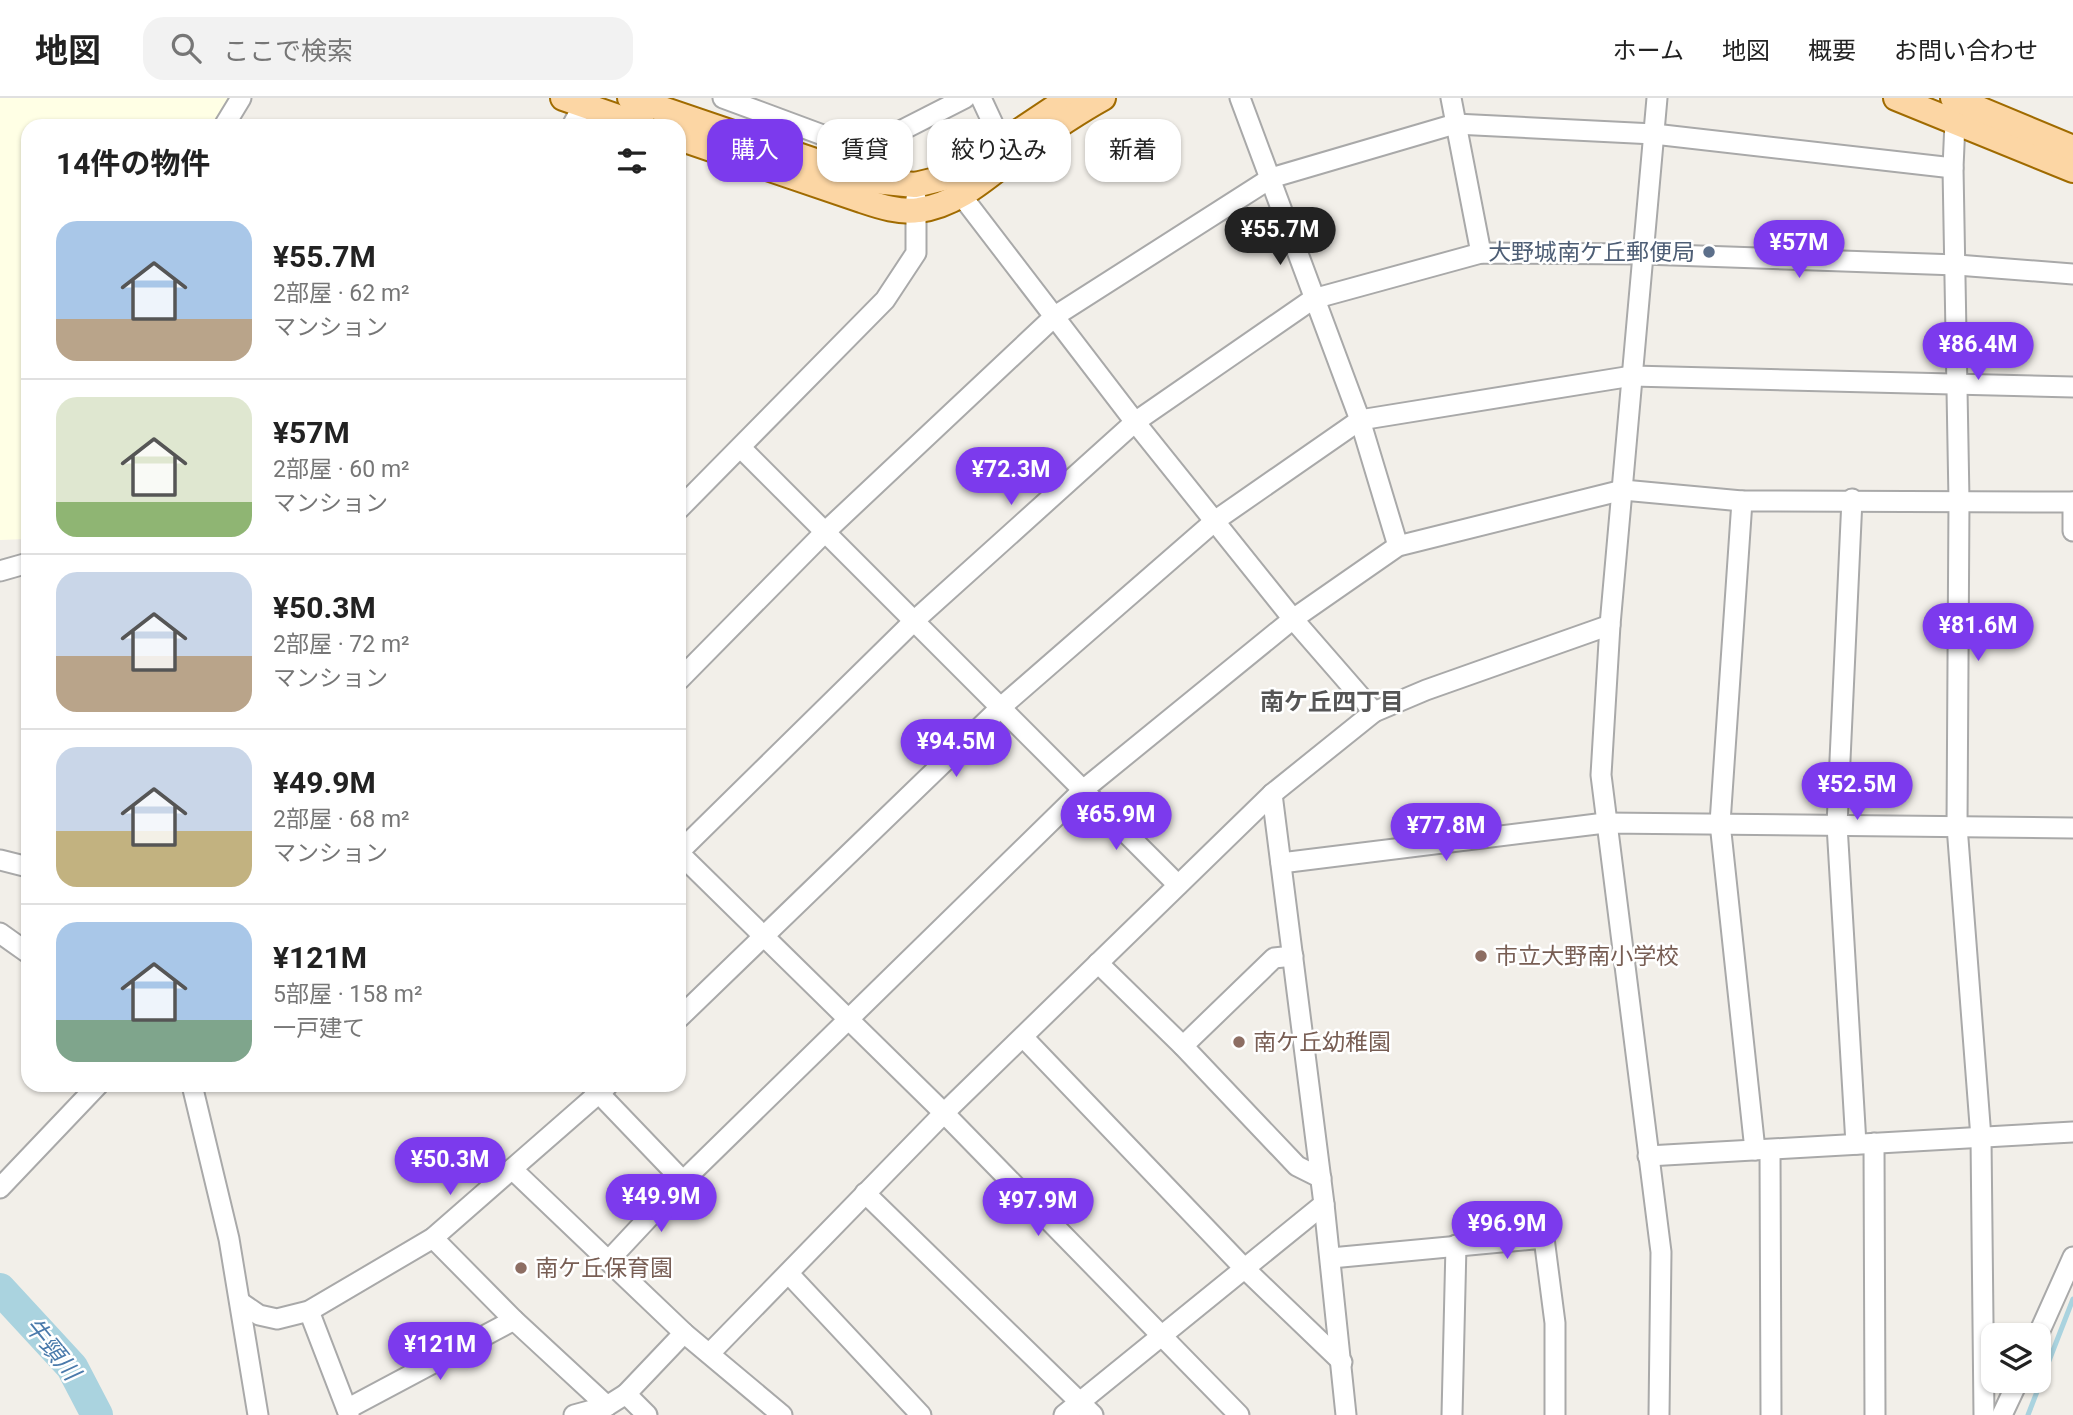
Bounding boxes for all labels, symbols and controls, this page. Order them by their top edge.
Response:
search box [143,17,633,80]
icon: search [167,29,205,67]
text: 地図 [35,31,101,70]
text: ここで検索 [223,36,353,66]
text: ホーム [1613,37,1684,65]
text: 地図 [1722,37,1770,65]
text: 概要 [1808,37,1856,65]
text: お問い合わせ [1894,37,2038,65]
chip: 購入 [707,119,803,182]
chip: 賃貸 [817,119,913,182]
chip: 絞り込み [927,119,1071,182]
chip: 新着 [1085,119,1181,182]
icon: filters [613,142,651,180]
text: 14件の物件 [56,146,210,181]
pin: ¥55.7M [1223,208,1337,267]
text: ¥55.7M [1241,216,1319,243]
pin: ¥57M [1758,220,1840,280]
text: ¥57M [1770,229,1828,256]
text: ¥55.7M [273,239,376,274]
place label: 大野城南ケ丘郵便局 [1488,239,1695,266]
marker: 大野城南ケ丘郵便局 [1701,244,1717,260]
icon: home [112,249,196,333]
text: 2部屋 · 62 m² [273,280,410,307]
text: マンション [273,314,388,341]
pin: ¥86.4M [1921,322,2035,382]
text: ¥86.4M [1939,331,2017,358]
text: ¥57M [273,415,350,450]
icon: home [112,425,196,509]
pin: ¥72.3M [954,448,1068,507]
text: 2部屋 · 60 m² [273,456,410,483]
text: ¥72.3M [972,456,1050,483]
text: マンション [273,490,388,517]
text: ¥50.3M [273,590,376,625]
icon: home [112,600,196,684]
pin: ¥81.6M [1921,603,2035,663]
text: ¥81.6M [1939,612,2017,639]
text: 2部屋 · 72 m² [273,631,410,658]
text: マンション [273,665,388,692]
district label: 南ケ丘四丁目 [1260,688,1404,716]
pin: ¥94.5M [899,720,1013,779]
text: ¥94.5M [917,728,995,755]
pin: ¥52.5M [1800,762,1914,822]
text: ¥49.9M [273,765,376,800]
text: ¥52.5M [1818,771,1896,798]
icon: home [112,775,196,859]
pin: ¥65.9M [1059,792,1173,852]
text: ¥65.9M [1077,801,1155,828]
pin: ¥77.8M [1389,804,1503,863]
text: 2部屋 · 68 m² [273,806,410,833]
text: ¥77.8M [1407,812,1485,839]
text: マンション [273,840,388,867]
text: ¥121M [273,940,367,975]
place label: 市立大野南小学校 [1495,943,1679,970]
marker: 市立大野南小学校 [1473,948,1489,964]
icon: home [112,950,196,1034]
text: 5部屋 · 158 m² [273,981,422,1008]
text: 一戸建て [273,1015,365,1042]
place label: 南ケ丘幼稚園 [1253,1029,1391,1056]
marker: 南ケ丘幼稚園 [1231,1034,1247,1050]
pin: ¥50.3M [393,1138,507,1197]
text: ¥50.3M [411,1146,489,1173]
pin: ¥49.9M [604,1174,718,1234]
pin: ¥97.9M [981,1178,1095,1238]
text: ¥49.9M [622,1183,700,1210]
text: ¥97.9M [999,1187,1077,1214]
pin: ¥96.9M [1450,1202,1564,1261]
text: ¥96.9M [1468,1210,1546,1237]
place label: 南ケ丘保育園 [535,1255,673,1282]
marker: 南ケ丘保育園 [513,1260,529,1276]
water label: 牛頸川 [18,1312,87,1388]
pin: ¥121M [391,1322,489,1382]
map controls [1981,1323,2051,1393]
button: layers [1981,1323,2051,1393]
text: ¥121M [404,1331,476,1358]

